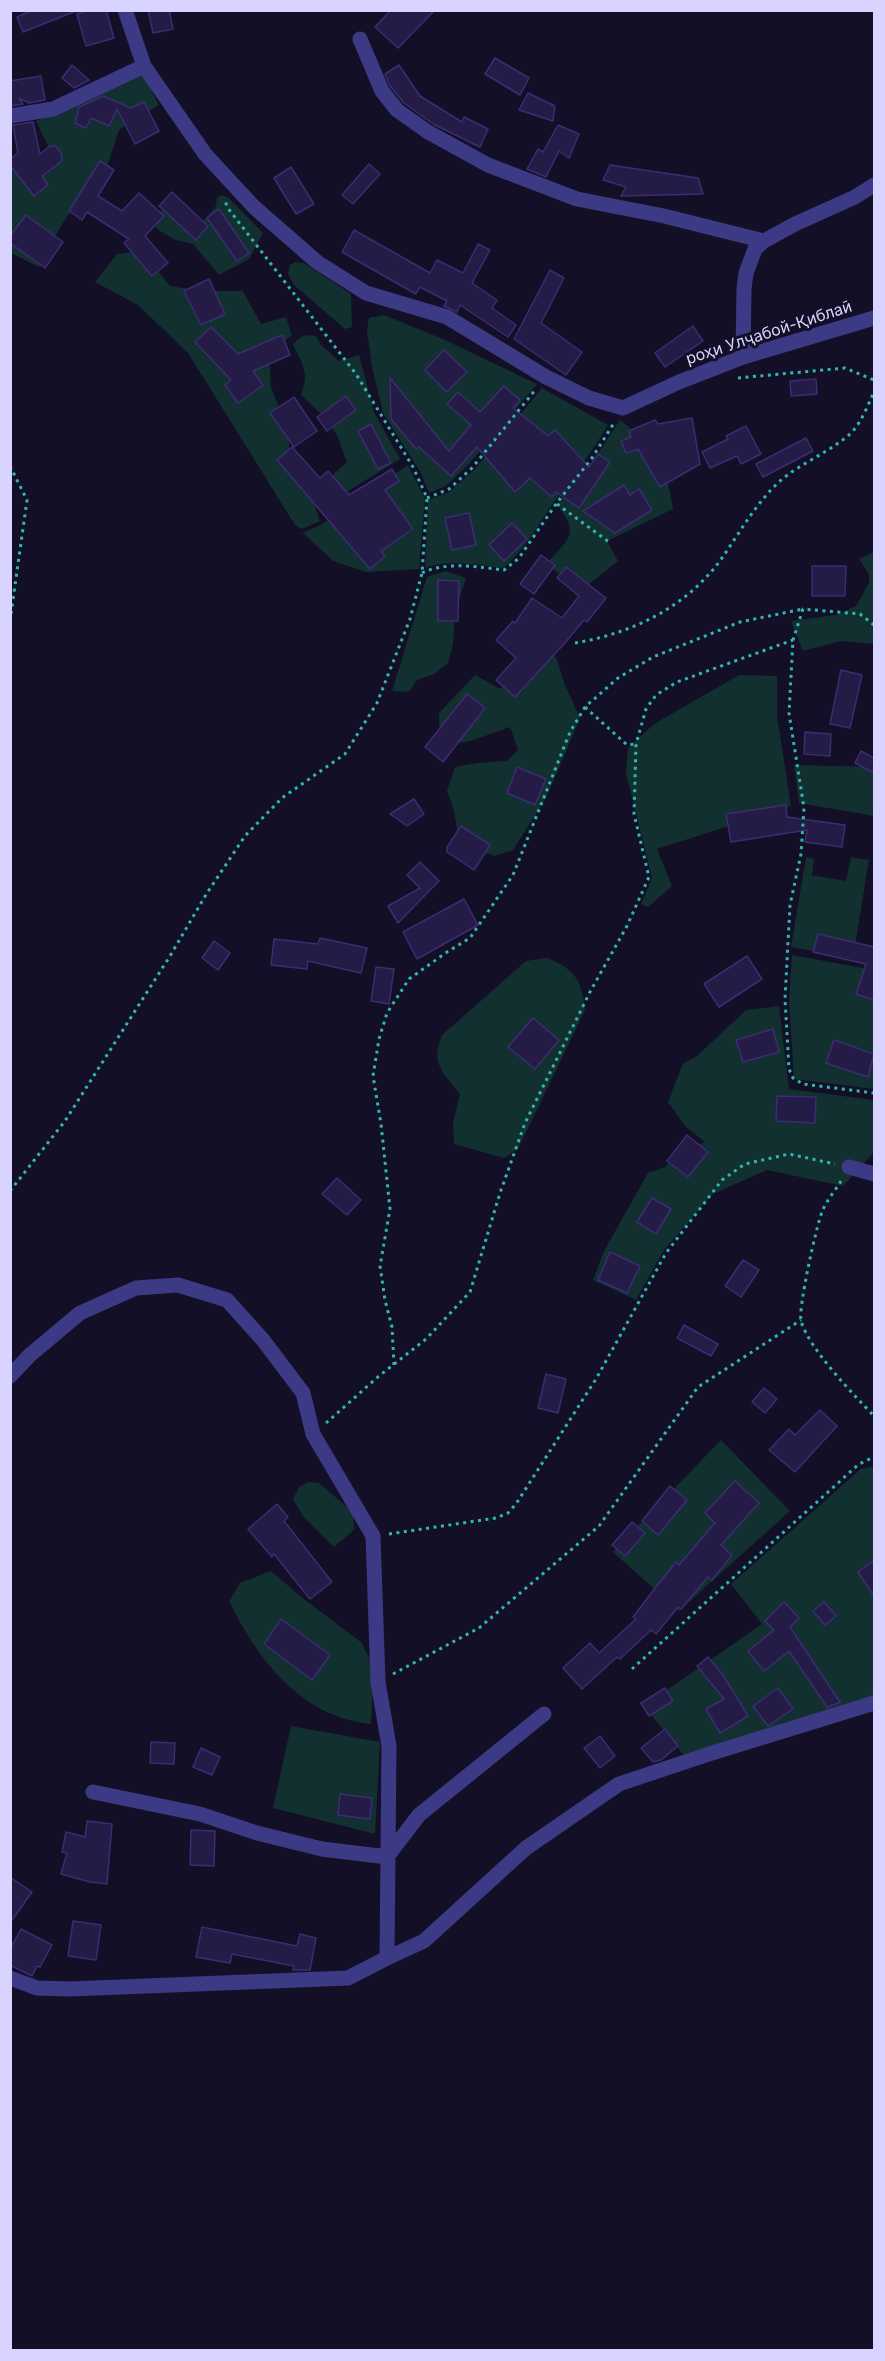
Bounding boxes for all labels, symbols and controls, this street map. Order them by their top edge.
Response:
street label: роҳи Улҷабой-Қиблаӣ [683,297,855,369]

